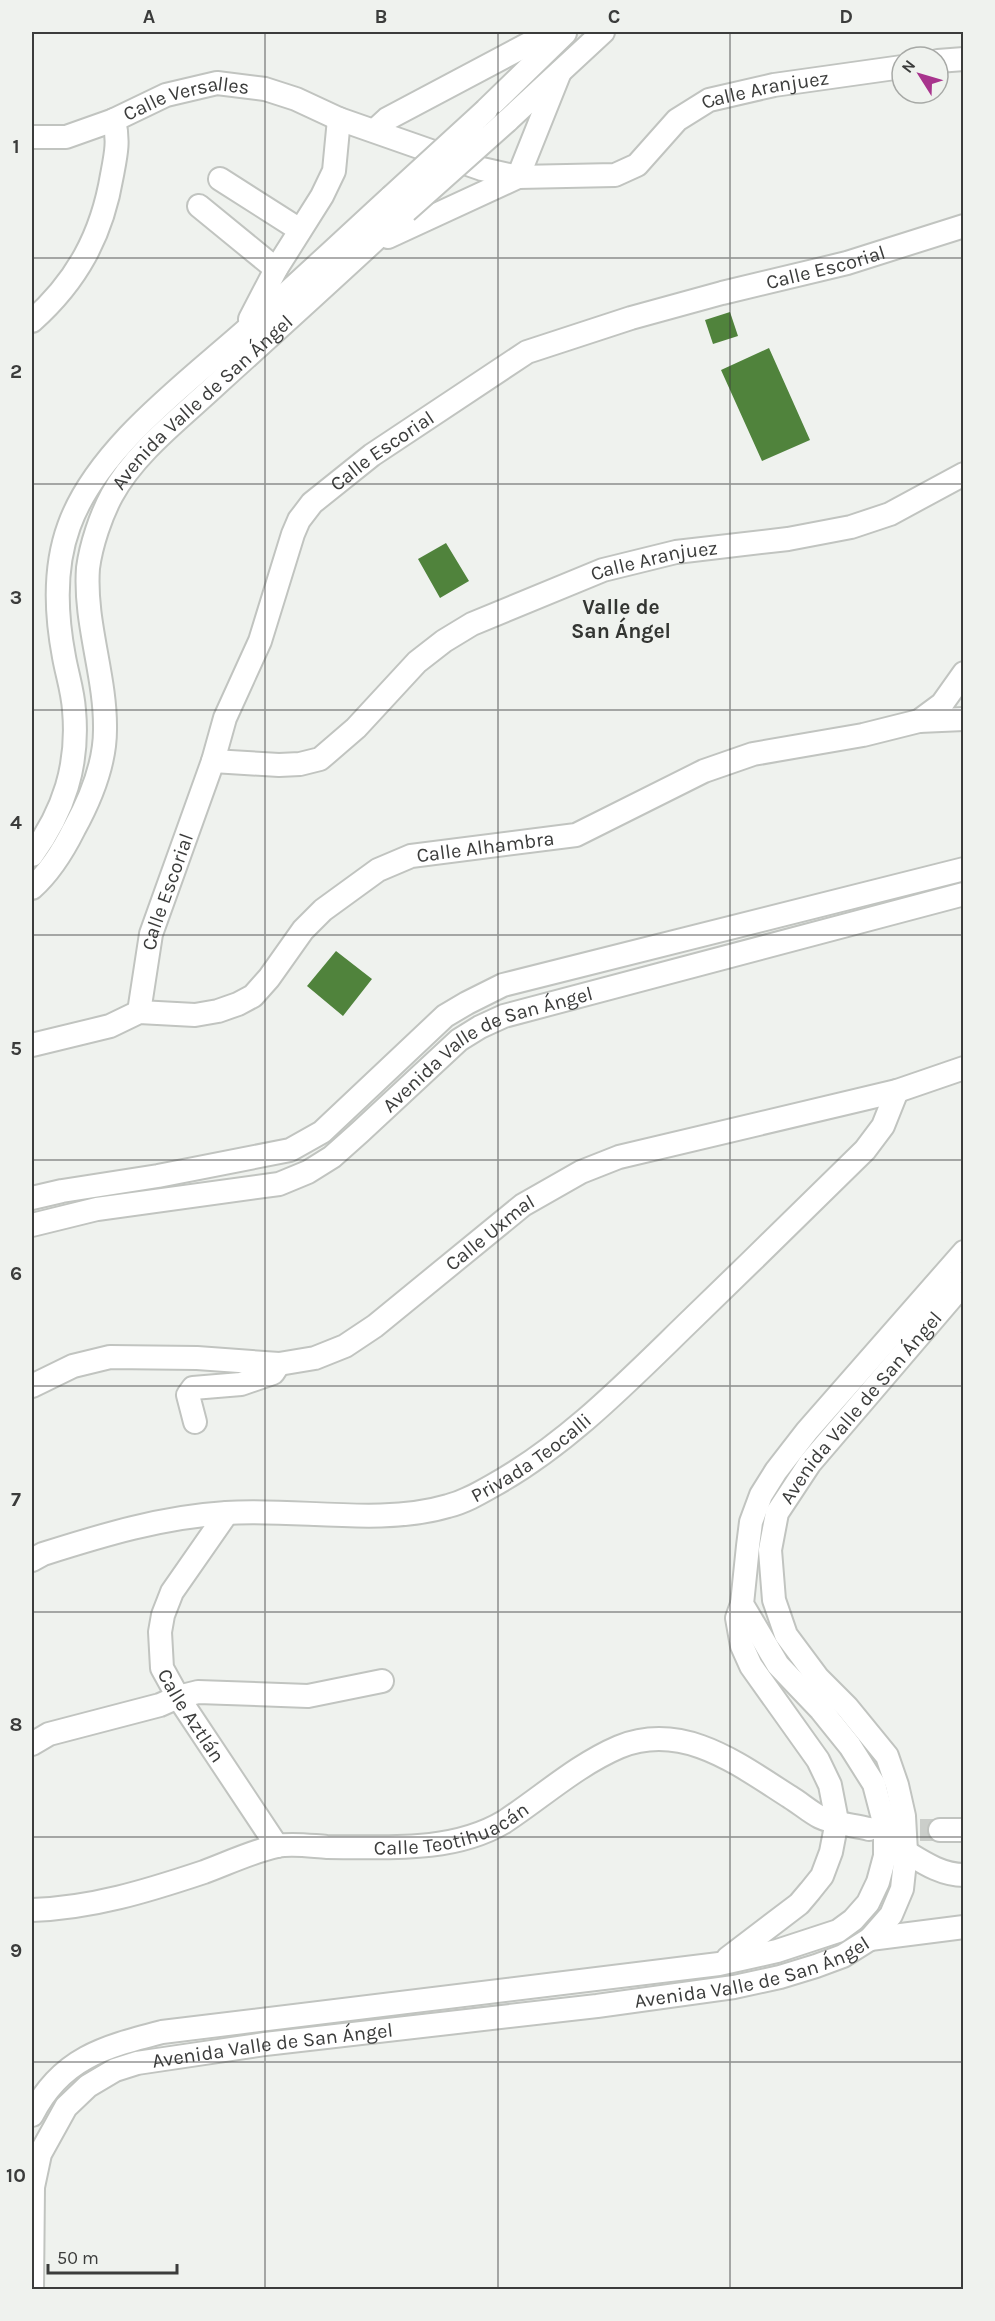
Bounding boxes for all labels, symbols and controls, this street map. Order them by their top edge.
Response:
text: A [143,5,156,28]
text: B [375,5,387,28]
text: C [608,5,620,28]
text: D [839,5,853,28]
north arrow [890,45,950,105]
text: N [897,56,919,77]
street label: Calle Aranjuez [696,66,830,114]
street label: Calle Versalles [119,72,251,125]
text: 1 [12,135,20,158]
street label: Calle Escorial [764,240,888,294]
street label: Avenida Valle de San Ángel [107,310,297,494]
text: 2 [10,360,22,383]
street label: Calle Escorial [325,406,438,496]
street label: Calle Aranjuez [587,536,719,585]
text: 3 [10,586,22,609]
district label: Valle de San Ángel [571,595,671,643]
text: 4 [10,811,22,834]
street label: Calle Alhambra [415,826,555,867]
street label: Calle Escorial [137,830,198,952]
street label: Avenida Valle de San Ángel [378,982,595,1117]
text: 5 [10,1037,22,1060]
street label: Calle Uxmal [441,1189,538,1275]
text: 6 [10,1262,22,1285]
street label: Avenida Valle de San Ángel [775,1306,946,1508]
street label: Privada Teocalli [467,1408,596,1507]
text: 7 [11,1488,21,1511]
street label: Calle Aztlán [153,1664,230,1767]
text: 8 [10,1713,22,1736]
street label: Calle Teotihuacán [374,1797,533,1859]
street label: Avenida Valle de San Ángel [633,1931,873,2012]
text: 9 [10,1939,22,1962]
street label: Avenida Valle de San Ángel [151,2018,394,2072]
text: 10 [6,2164,26,2187]
scale bar [48,2237,177,2275]
text: 50 m [57,2247,99,2269]

